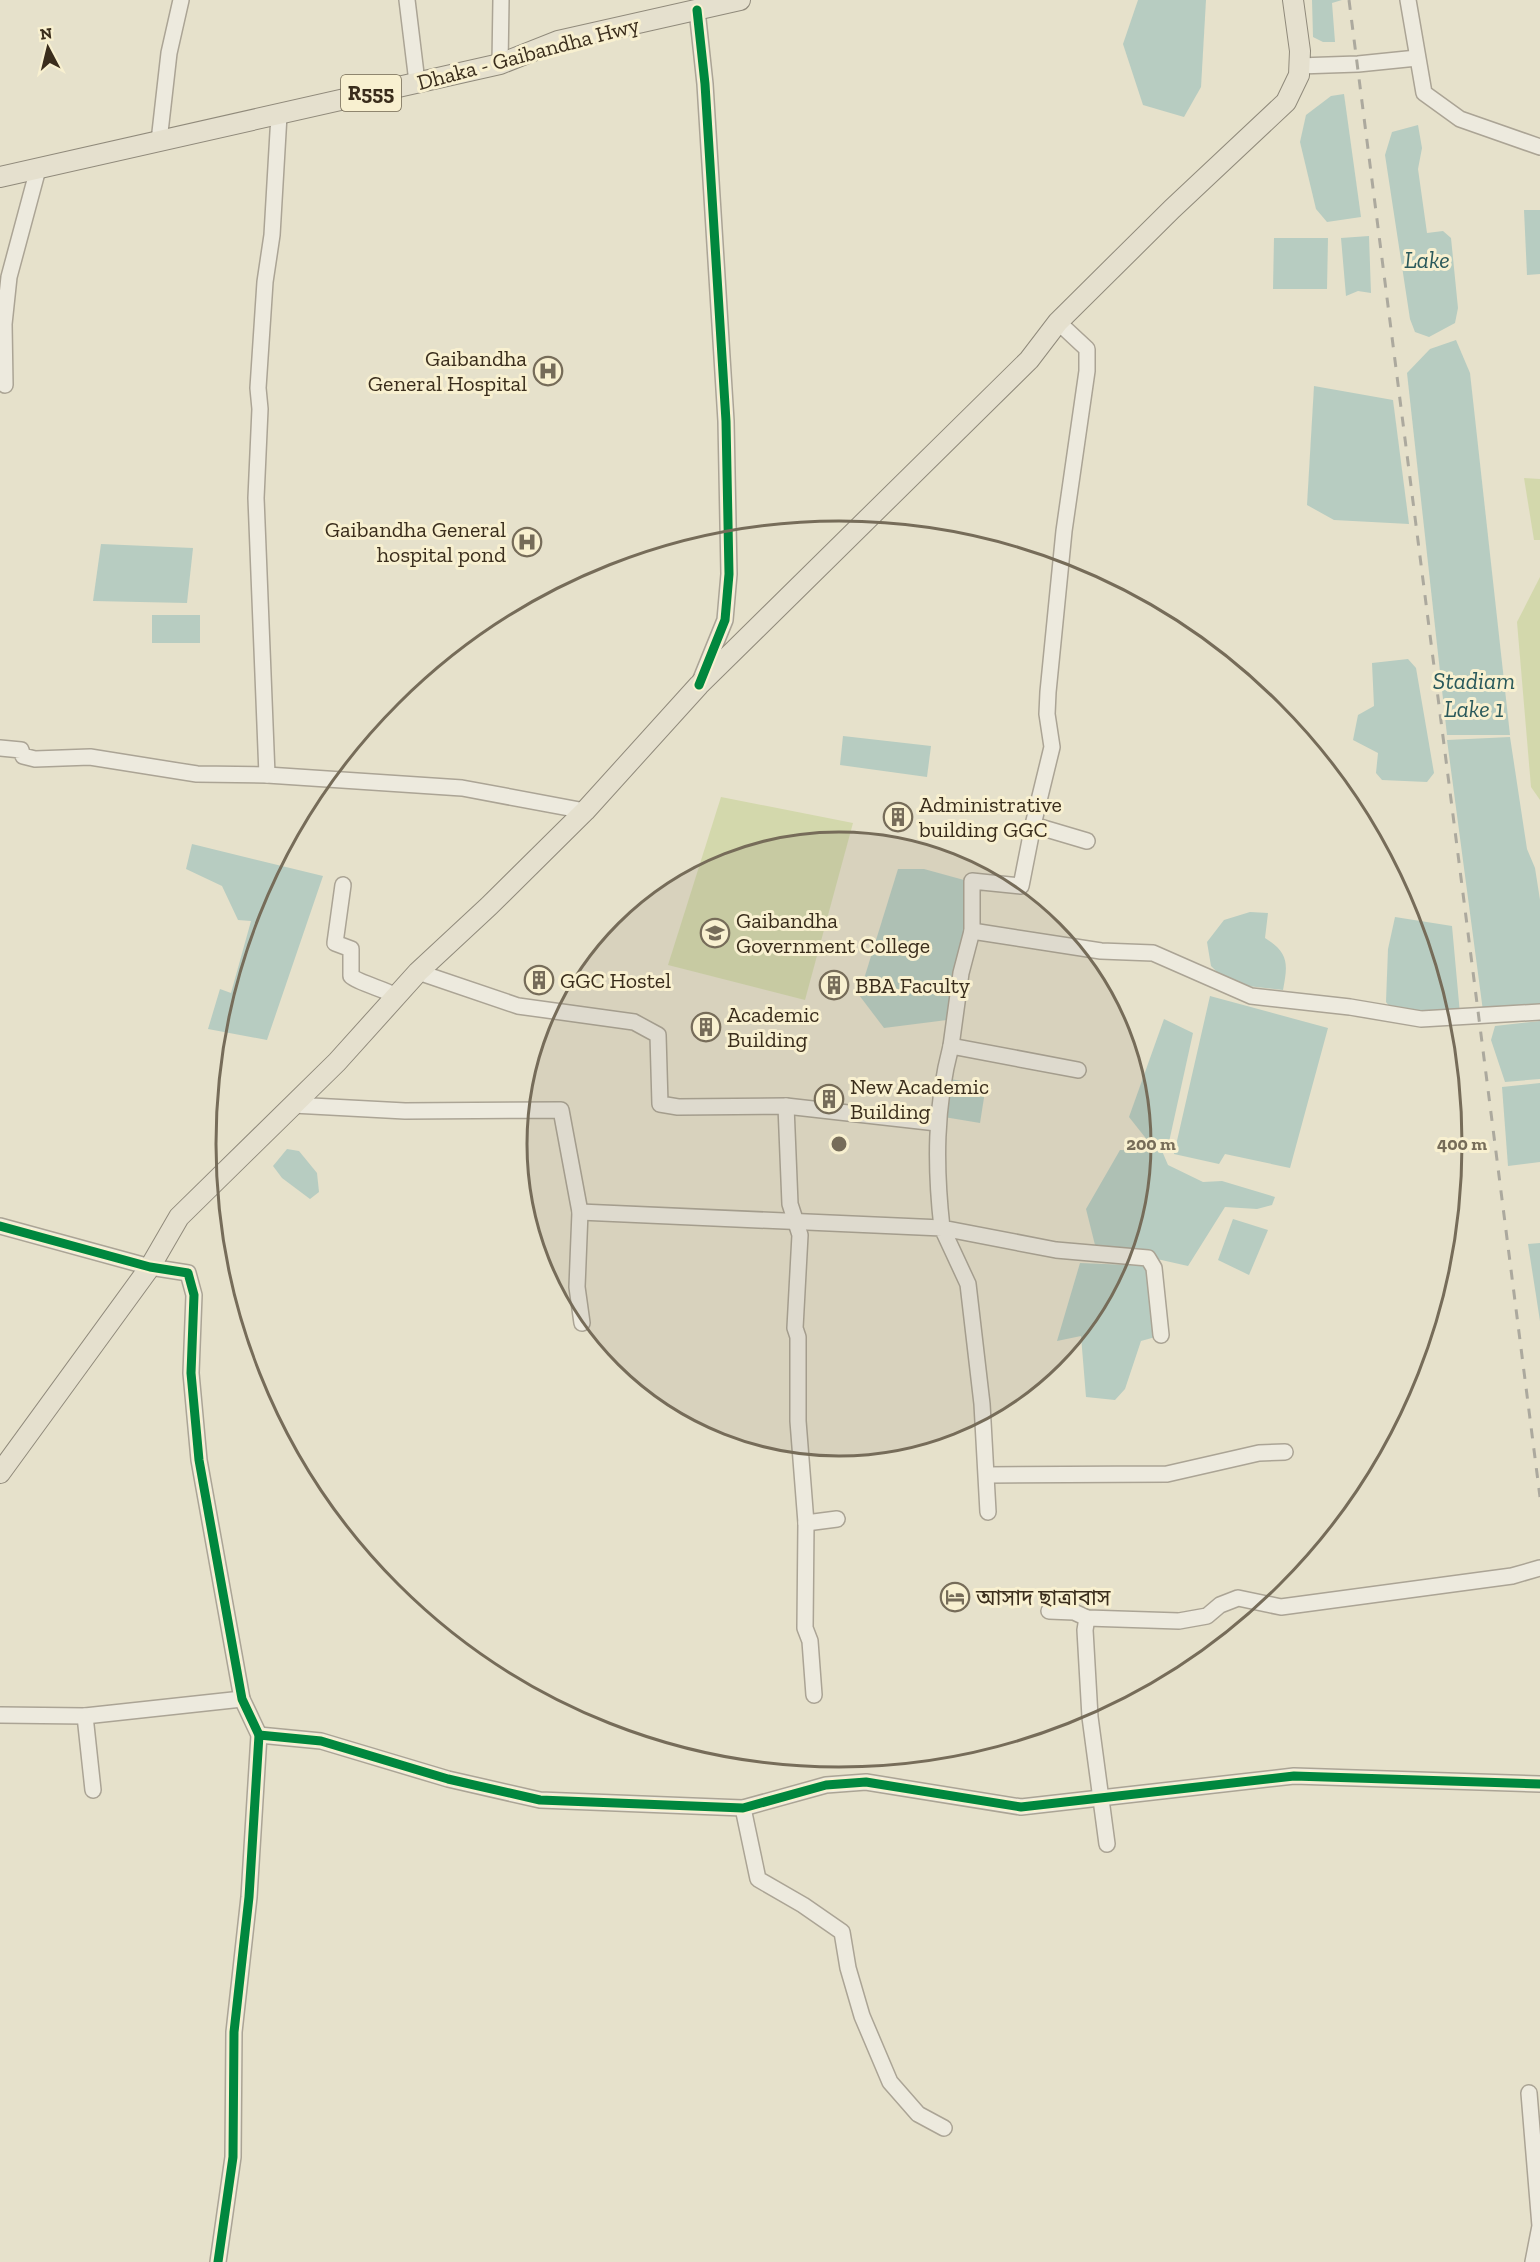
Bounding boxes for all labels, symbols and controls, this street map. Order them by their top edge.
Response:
street label: Dhaka - Gaibandha Hwy [414,11,643,96]
north arrow [18,18,78,78]
text: N [39,23,53,44]
road number: R555 [341,75,401,111]
water label: Lake [1404,245,1450,274]
place label: Gaibandha General Hospital [368,345,527,397]
hospital icon: Gaibandha General Hospital [532,355,564,387]
place label: Gaibandha General hospital pond [325,516,506,568]
hospital icon: Gaibandha General hospital pond [511,526,543,558]
water label: Stadiam Lake 1 [1433,666,1515,723]
place label: Administrative building GGC [918,791,1062,843]
building icon: Administrative building GGC [882,801,914,833]
place label: Gaibandha Government College [736,907,930,959]
school or university icon: Gaibandha Government College [699,917,731,949]
building icon: GGC Hostel [523,964,555,996]
place label: GGC Hostel [560,967,671,994]
building icon: BBA Faculty [818,969,850,1001]
place label: BBA Faculty [855,972,971,999]
place label: Academic Building [727,1001,819,1053]
building icon: Academic Building [690,1011,722,1043]
place label: New Academic Building [850,1073,989,1125]
building icon: New Academic Building [813,1083,845,1115]
text: 200 m [1126,1133,1176,1155]
text: 400 m [1437,1133,1487,1155]
centre of rings [829,1134,849,1154]
hotel icon: আসাদ ছাত্রাবাস [939,1581,971,1613]
place label: আসাদ ছাত্রাবাস [975,1584,1111,1611]

